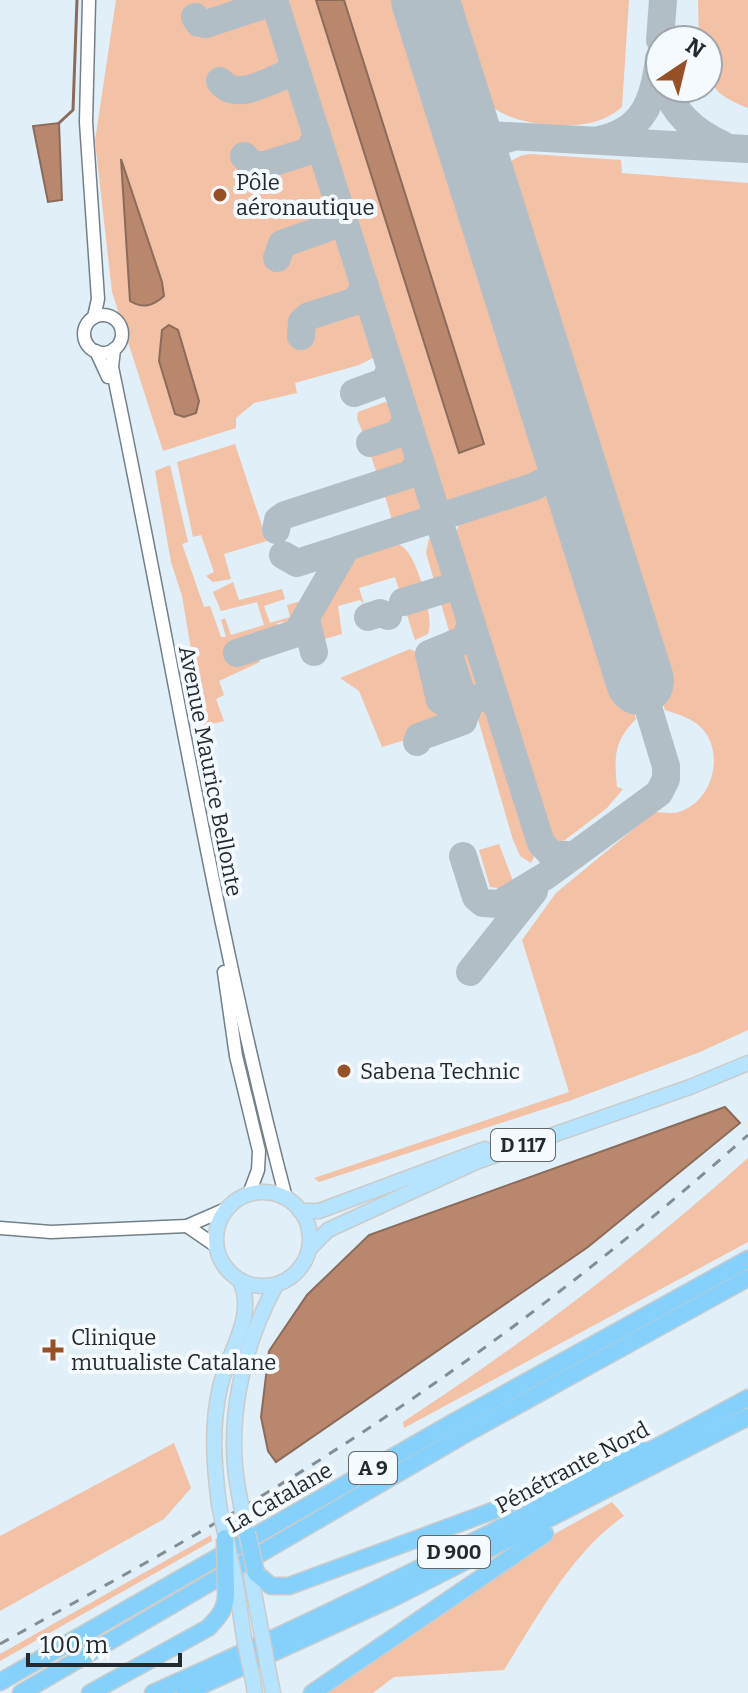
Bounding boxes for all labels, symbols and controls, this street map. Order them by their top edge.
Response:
north arrow [644,24,724,104]
text: N [680,32,710,64]
place label: Pôle aéronautique [236,169,374,221]
marker: Pôle aéronautique [211,186,229,204]
street label: Avenue Maurice Bellonte [173,643,248,899]
place label: Sabena Technic [360,1058,520,1085]
marker: Sabena Technic [335,1062,353,1080]
road number: D 117 [491,1129,555,1161]
place label: Clinique mutualiste Catalane [71,1324,276,1376]
marker: Clinique mutualiste Catalane [42,1339,64,1361]
street label: Pénétrante Nord [491,1416,654,1519]
road number: A 9 [349,1452,397,1484]
street label: La Catalane [221,1456,337,1539]
road number: D 900 [418,1536,490,1568]
scale bar [28,1617,180,1667]
text: 100 m [40,1631,108,1659]

